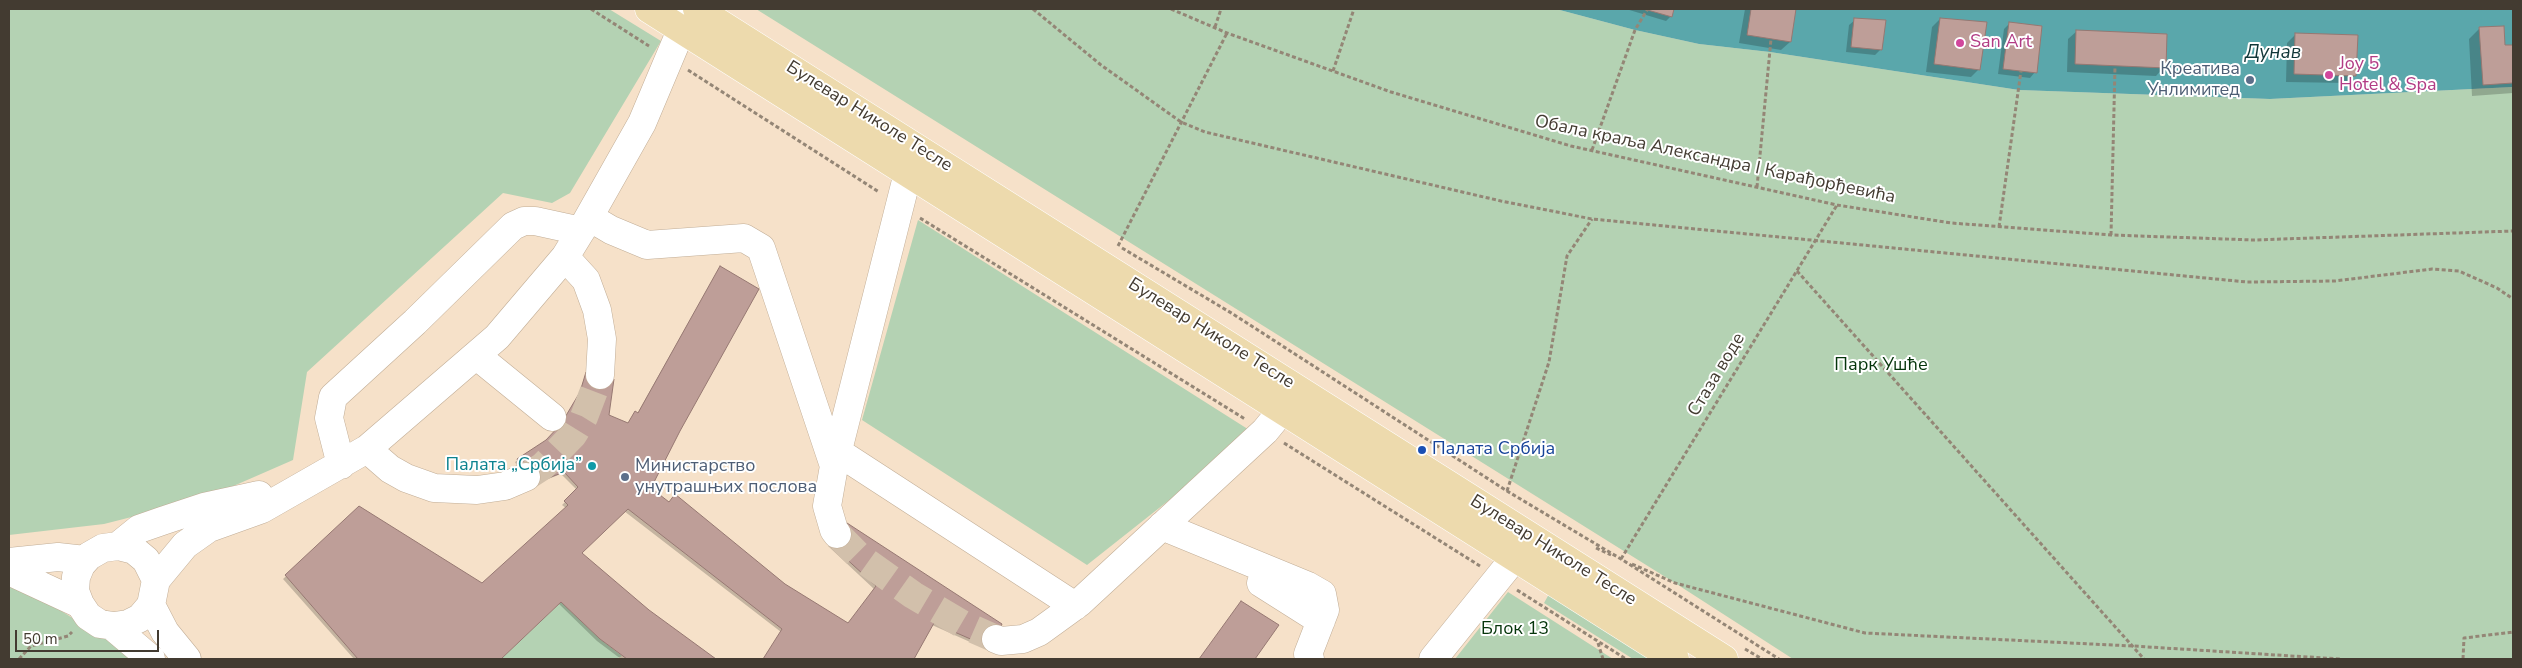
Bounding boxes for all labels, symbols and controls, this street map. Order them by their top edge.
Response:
place label: San Art [1970,32,2032,54]
marker: San Art [1954,37,1966,49]
water label: Дунав [2245,42,2301,64]
place label: Joy 5 Hotel & Spa [2339,54,2437,96]
street label: Булевар Николе Тесле [782,57,956,177]
place label: Креатива Унлимитед [2147,59,2240,102]
marker: Joy 5 Hotel & Spa [2323,69,2335,81]
marker: Креатива Унлимитед [2244,74,2256,86]
street label: Обала краља Александра I Карађорђевића [1533,111,1897,209]
street label: Булевар Николе Тесле [1124,274,1298,394]
street label: Стаза воде [1684,329,1750,421]
park label: Парк Ушће [1834,355,1928,377]
place label: Палата Србија [1432,439,1555,461]
marker: Палата Србија [1416,444,1428,456]
place label: Палата „Србија” [445,455,582,477]
place label: Министарство унутрашњих послова [635,456,817,498]
marker: Палата „Србија” [586,460,598,472]
marker: Министарство унутрашњих послова [619,471,631,483]
street label: Булевар Николе Тесле [1466,491,1640,611]
park label: Блок 13 [1481,619,1549,641]
scale bar [18,620,161,652]
text: 50 m [23,629,58,649]

